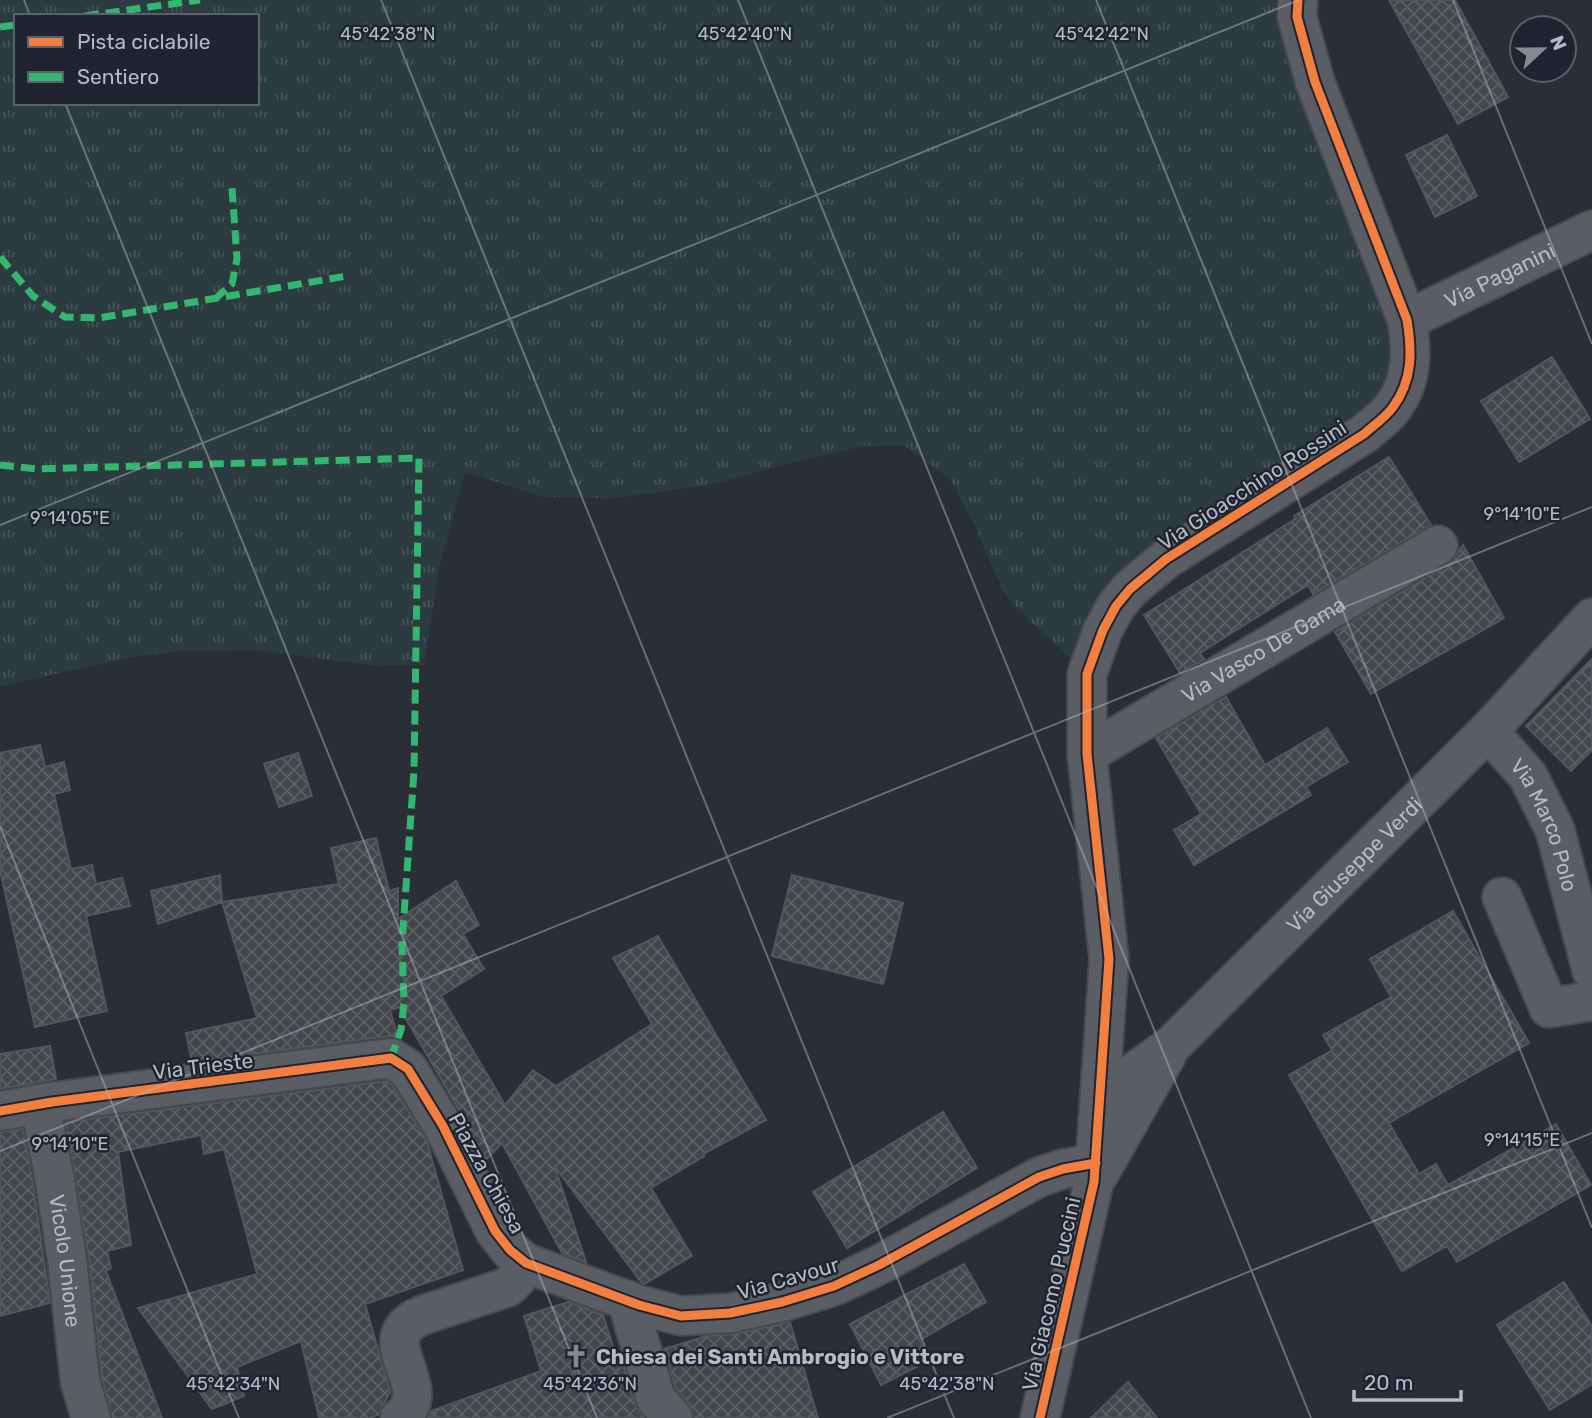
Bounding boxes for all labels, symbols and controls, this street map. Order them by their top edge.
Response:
legend [14,14,259,105]
north arrow [1508,14,1578,84]
text: 45°42'38"N [340,23,436,45]
text: 45°42'40"N [698,23,792,45]
text: 45°42'42"N [1055,23,1149,45]
text: Pista ciclabile [77,29,211,54]
text: N [1545,32,1572,53]
text: Sentiero [77,64,159,89]
street label: Via Paganini [1440,237,1559,312]
street label: Via Gioacchino Rossini [1153,415,1351,555]
text: 9°14'10"E [1484,503,1560,525]
text: 9°14'05"E [30,507,110,529]
street label: Via Vasco De Gama [1177,591,1350,708]
street label: Via Marco Polo [1506,753,1583,894]
street label: Via Giuseppe Verdi [1281,792,1427,937]
street label: Via Trieste [151,1047,255,1085]
street label: Piazza Chiesa [444,1108,530,1238]
text: 9°14'15"E [1484,1129,1560,1151]
text: 9°14'10"E [32,1133,108,1155]
street label: Vicolo Unione [45,1193,87,1329]
street label: Via Giacomo Puccini [1017,1195,1085,1393]
street label: Via Cavour [734,1252,842,1304]
church icon: Chiesa dei Santi Ambrogio e Vittore [562,1342,590,1370]
place label: Chiesa dei Santi Ambrogio e Vittore [596,1344,965,1369]
scale bar [1354,1358,1461,1402]
text: 20 m [1364,1370,1413,1395]
text: 45°42'34"N [186,1373,280,1395]
text: 45°42'36"N [543,1373,637,1395]
text: 45°42'38"N [899,1373,995,1395]

